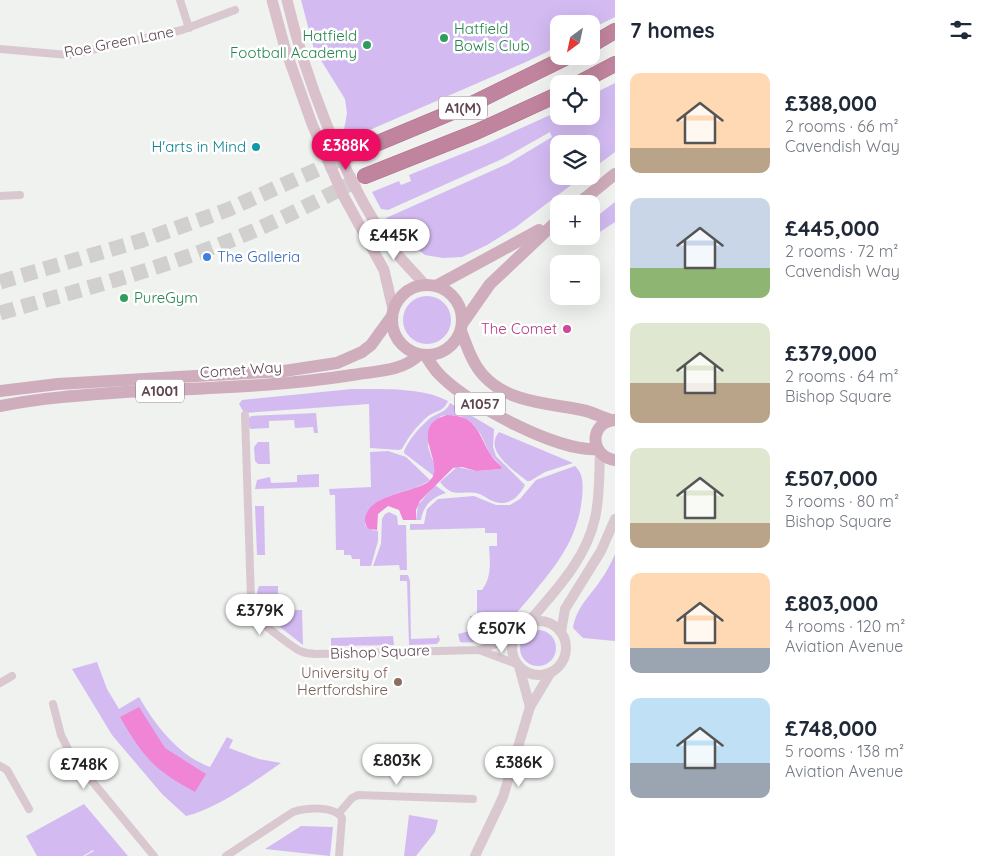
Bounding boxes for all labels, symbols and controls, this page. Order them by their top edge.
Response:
north arrow [550,15,600,65]
map controls [550,15,600,305]
icon: filters [947,16,975,44]
text: 7 homes [630,17,715,43]
place label: Hatfield Bowls Club [454,19,529,55]
street label: Roe Green Lane [62,22,175,61]
place label: Hatfield Football Academy [230,26,357,62]
marker: Hatfield Bowls Club [438,32,450,44]
marker: Hatfield Football Academy [361,39,373,51]
button: locate [550,75,600,125]
text: £388,000 [785,90,877,116]
icon: home [670,93,730,153]
road number: A1(M) [439,96,487,120]
text: 2 rooms · 66 m² [785,116,899,136]
pin: £388K [311,128,381,171]
text: £388K [323,135,369,155]
button: layers [550,135,600,185]
text: Cavendish Way [785,136,900,156]
place label: H'arts in Mind [152,137,246,156]
marker: H'arts in Mind [250,141,262,153]
button: + [550,195,600,245]
text: £445,000 [785,215,879,241]
pin: £445K [359,218,429,261]
icon: home [670,218,730,278]
text: £445K [370,225,418,245]
text: 2 rooms · 72 m² [785,241,898,261]
place label: The Galleria [217,247,300,266]
marker: The Galleria [201,251,213,263]
button: − [550,255,600,305]
text: Cavendish Way [785,261,900,281]
place label: PureGym [134,288,198,307]
marker: PureGym [118,292,130,304]
place label: The Comet [481,319,557,338]
marker: The Comet [561,323,573,335]
text: £379,000 [785,340,877,366]
icon: home [670,343,730,403]
street label: Comet Way [199,357,283,382]
text: 2 rooms · 64 m² [785,366,899,386]
road number: A1001 [136,380,184,402]
text: Bishop Square [785,386,892,406]
road number: A1057 [455,392,505,416]
text: £507,000 [785,465,878,491]
icon: home [670,468,730,528]
text: 3 rooms · 80 m² [785,491,899,511]
text: Bishop Square [785,511,892,531]
text: £803,000 [785,590,878,616]
icon: home [670,593,730,653]
pin: £379K [225,594,295,636]
text: £379K [237,600,283,620]
pin: £507K [467,612,537,654]
text: 4 rooms · 120 m² [785,616,905,636]
text: £507K [478,618,526,638]
text: Aviation Avenue [785,636,903,656]
street label: Bishop Square [330,640,430,663]
place label: University of Hertfordshire [297,663,389,699]
marker: University of Hertfordshire [392,676,404,688]
text: £748,000 [785,715,877,741]
icon: home [670,718,730,778]
text: 5 rooms · 138 m² [785,741,904,761]
pin: £803K [362,744,432,786]
pin: £386K [484,746,554,788]
pin: £748K [49,748,119,790]
text: £803K [373,750,421,770]
text: £386K [496,752,542,772]
text: £748K [61,754,107,774]
text: Aviation Avenue [785,761,903,781]

